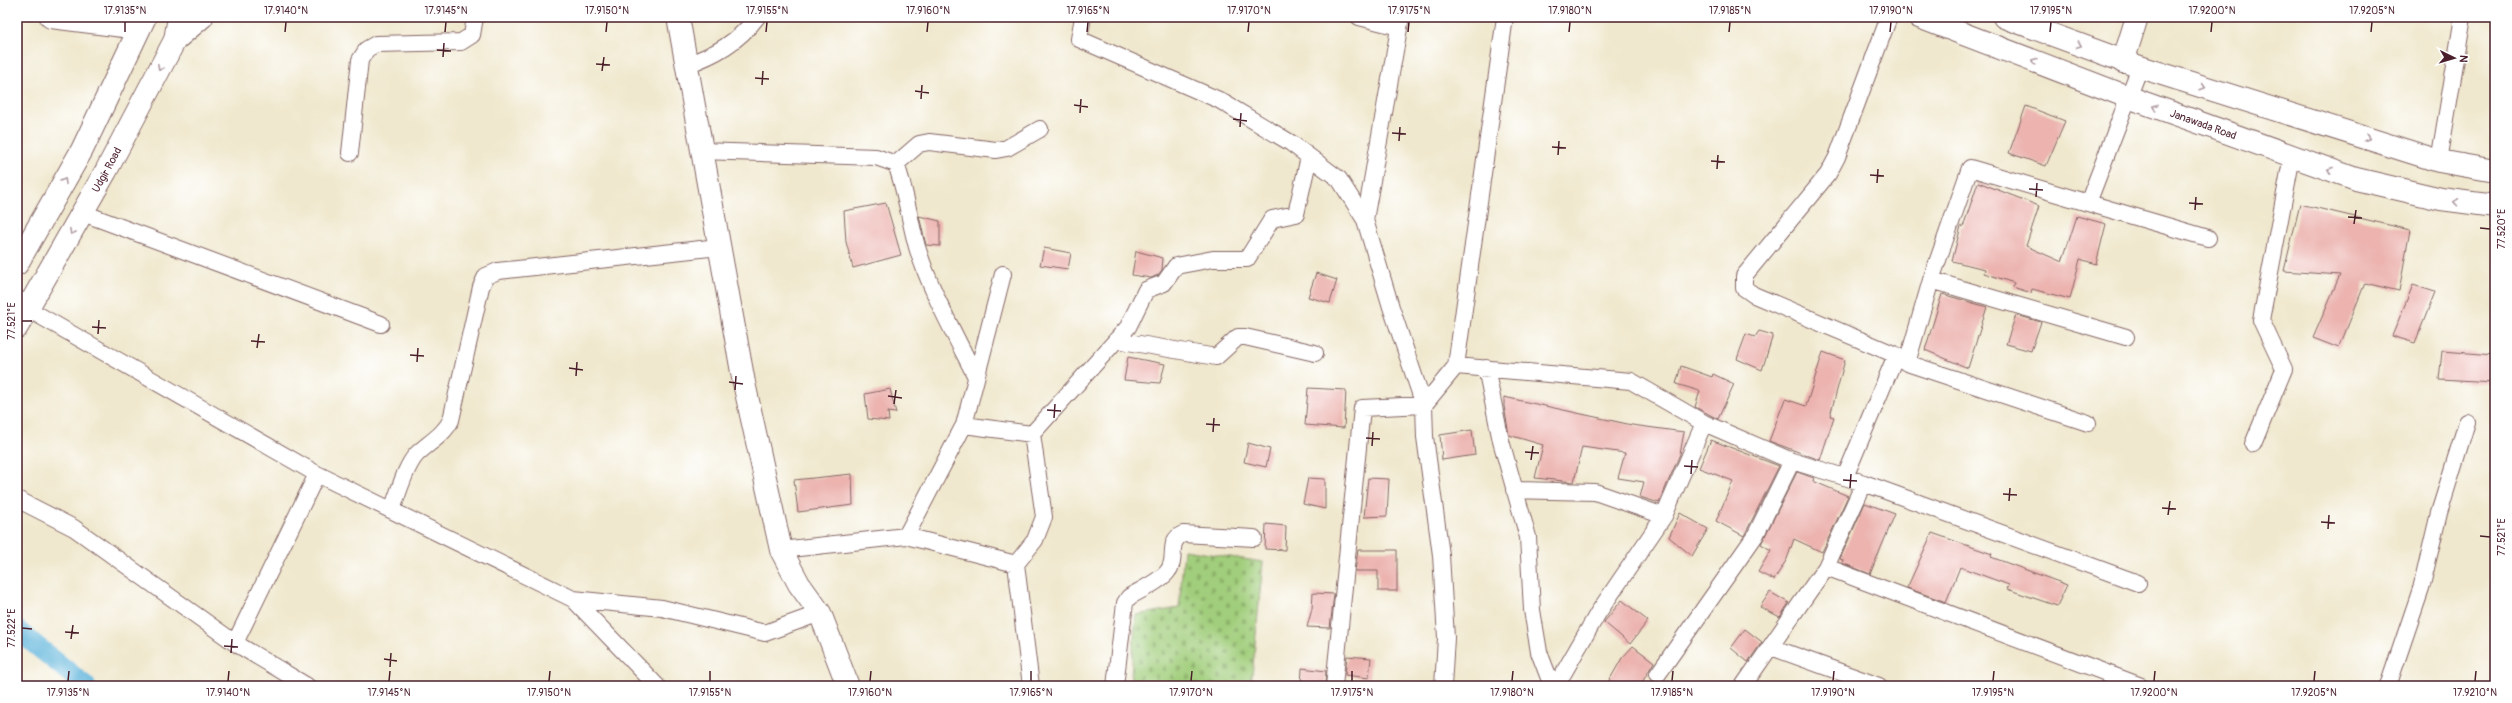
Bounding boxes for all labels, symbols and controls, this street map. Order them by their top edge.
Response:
text: 17.9135°N [104,5,147,17]
text: 17.9140°N [264,5,308,17]
text: 17.9145°N [425,5,468,17]
text: 17.9150°N [585,5,629,17]
text: 17.9155°N [746,5,788,17]
text: 17.9160°N [906,5,950,17]
text: 17.9165°N [1067,5,1110,17]
text: 17.9170°N [1227,5,1271,17]
text: 17.9175°N [1388,5,1430,17]
text: 17.9180°N [1548,5,1592,17]
text: 17.9185°N [1709,5,1751,17]
text: 17.9190°N [1869,5,1913,17]
text: 17.9195°N [2030,5,2072,17]
text: 17.9200°N [2189,5,2236,17]
text: 17.9205°N [2349,5,2395,17]
north arrow [2434,38,2474,78]
one-way arrow [2076,41,2083,49]
text: N [2457,55,2470,64]
one-way arrow [2030,58,2037,66]
one-way arrow [158,64,165,71]
one-way arrow [2199,82,2206,91]
one-way arrow [2152,103,2159,112]
street label: Janawada Road [2168,107,2238,143]
one-way arrow [2363,133,2370,142]
street label: Udgir Road [89,145,124,195]
one-way arrow [2327,167,2334,175]
one-way arrow [60,178,67,185]
one-way arrow [2453,198,2459,207]
text: 77.520°E [2496,209,2508,249]
one-way arrow [69,227,77,235]
text: 77.521°E [6,302,18,340]
text: 77.521°E [2496,518,2508,556]
text: 77.522°E [6,609,18,647]
text: 17.9135°N [47,687,90,699]
text: 17.9140°N [206,687,250,699]
text: 17.9145°N [368,687,411,699]
text: 17.9150°N [527,687,571,699]
text: 17.9155°N [689,687,731,699]
text: 17.9160°N [848,687,892,699]
text: 17.9165°N [1010,687,1053,699]
text: 17.9170°N [1169,687,1213,699]
text: 17.9175°N [1331,687,1373,699]
text: 17.9180°N [1490,687,1534,699]
text: 17.9185°N [1651,687,1693,699]
text: 17.9190°N [1811,687,1855,699]
text: 17.9195°N [1972,687,2014,699]
text: 17.9200°N [2131,687,2178,699]
text: 17.9205°N [2291,687,2337,699]
text: 17.9210°N [2453,687,2497,699]

